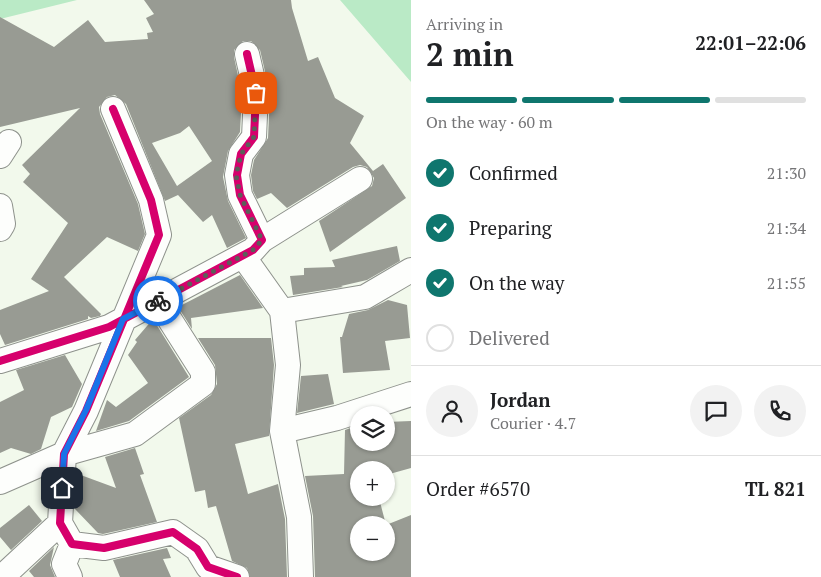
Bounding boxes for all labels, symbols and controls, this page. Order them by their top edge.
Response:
text: Arriving in [426,13,503,35]
text: 22:01–22:06 [695,30,806,55]
text: 2 min [426,33,514,75]
pin [235,72,277,114]
icon: bag [242,79,270,107]
text: On the way · 60 m [426,111,553,133]
icon: check [426,159,454,187]
text: Confirmed [469,160,558,185]
text: 21:30 [767,162,806,184]
icon: check [426,214,454,242]
text: Preparing [469,215,552,240]
text: 21:34 [767,217,806,239]
icon: check [426,269,454,297]
text: On the way [469,270,564,295]
text: 21:55 [767,272,806,294]
courier [133,276,183,326]
icon: bike [144,287,172,315]
text: Delivered [469,325,550,350]
button: person [426,385,478,437]
button: chat [690,385,742,437]
button: phone [754,385,806,437]
text: Jordan [490,387,551,412]
map controls [350,406,395,561]
button: layers [350,406,395,451]
text: Courier · 4.7 [490,412,576,434]
button: + [350,461,395,506]
pin [41,467,83,509]
icon: home [48,474,76,502]
text: Order #6570 [426,476,530,501]
text: TL 821 [745,476,806,501]
button: − [350,516,395,561]

